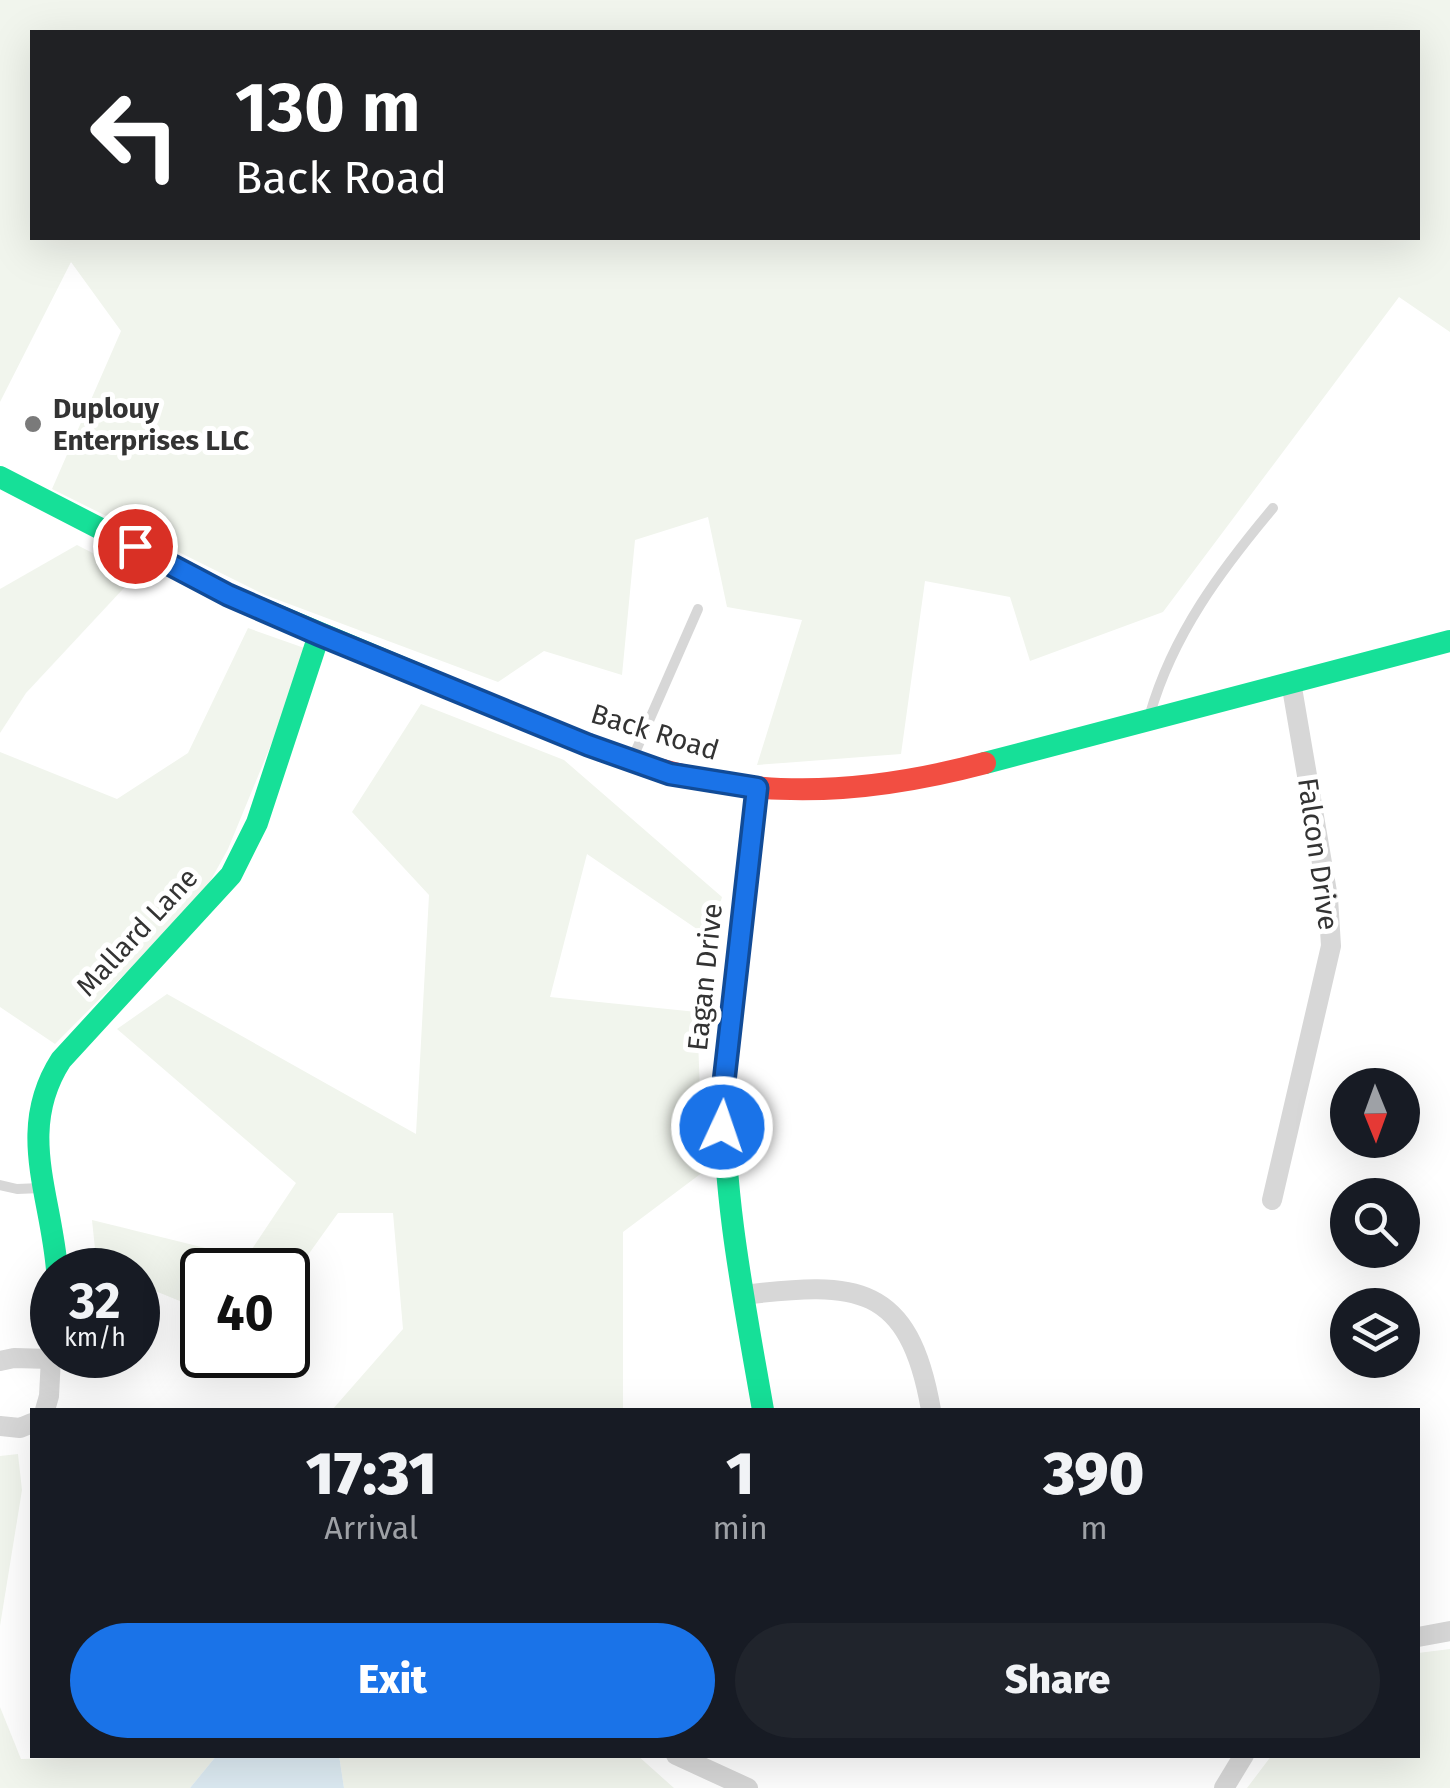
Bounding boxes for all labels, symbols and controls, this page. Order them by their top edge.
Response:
text: 130 m [235,66,421,150]
icon: left [70,70,200,200]
text: Back Road [235,151,447,205]
place label: Duplouy Enterprises LLC [53,392,249,457]
marker: Duplouy Enterprises LLC [22,413,44,435]
pin [93,504,178,589]
icon: arrive [108,519,163,574]
street label: Back Road [587,697,723,767]
street label: Falcon Drive [1291,776,1345,932]
street label: Mallard Lane [69,861,205,1003]
street label: Eagan Drive [681,902,729,1052]
north arrow [1330,1068,1420,1158]
map controls [1330,1068,1420,1378]
position arrow [670,1075,774,1179]
button: search [1330,1178,1420,1268]
speed limit sign: 40 [180,1248,310,1378]
text: 32 [69,1271,121,1331]
button: layers [1330,1288,1420,1378]
text: km/h [64,1323,126,1353]
text: 17:31 [306,1438,437,1510]
text: 1 [726,1438,754,1510]
text: 390 [1043,1438,1144,1510]
text: Arrival [324,1509,418,1547]
text: min [712,1509,768,1547]
text: m [1080,1509,1108,1547]
button: Exit [70,1623,715,1738]
button: Share [735,1623,1380,1738]

